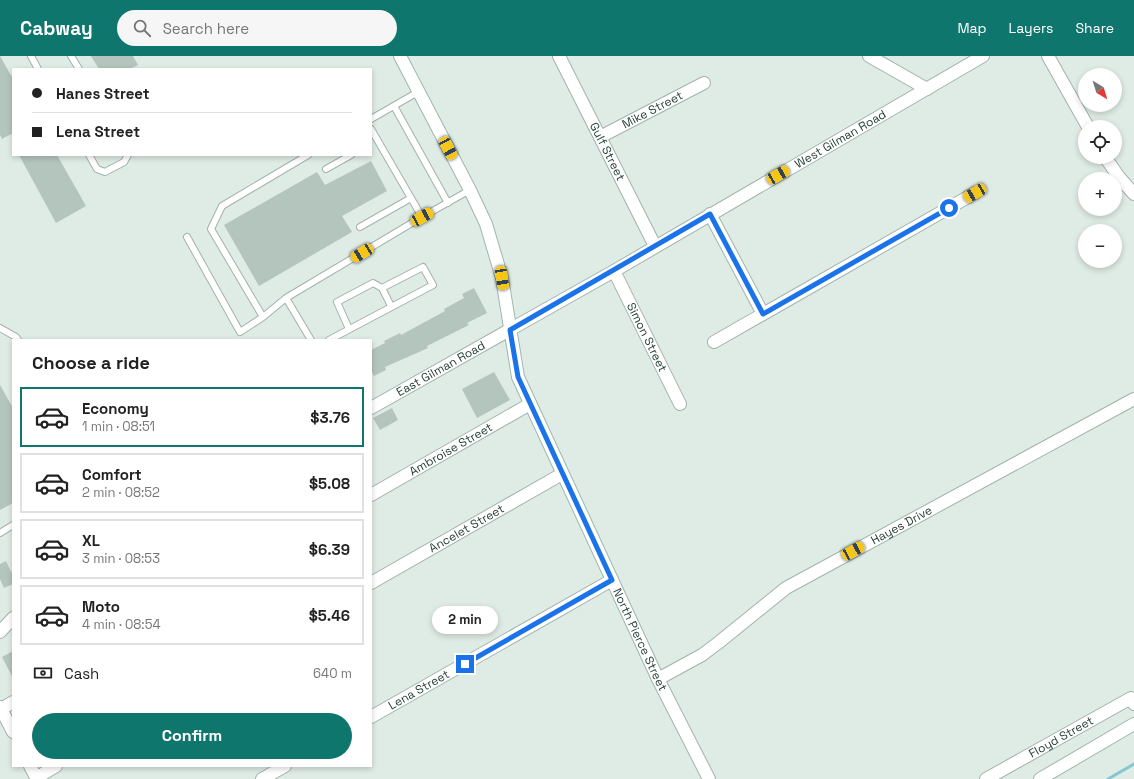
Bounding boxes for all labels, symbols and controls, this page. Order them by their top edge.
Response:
search box [117,10,397,46]
text: Cabway [20,16,93,41]
icon: search [131,17,153,39]
text: Search here [163,19,249,38]
text: Map [957,19,987,37]
text: Layers [1009,19,1053,37]
text: Share [1075,19,1114,37]
north arrow [1078,68,1122,112]
map controls [1078,68,1122,268]
text: Hanes Street [56,84,150,103]
street label: Mike Street [619,87,686,132]
street label: West Gilman Road [792,106,889,172]
street label: Gulf Street [586,120,629,183]
button: locate [1078,120,1122,164]
text: Lena Street [56,122,140,141]
car [437,135,459,161]
car [765,164,791,186]
button: + [1078,172,1122,216]
car [962,182,988,204]
route start [940,199,958,217]
car [409,206,435,228]
button: − [1078,224,1122,268]
car [349,242,375,264]
car [494,265,510,291]
street label: Simon Street [623,300,671,375]
street label: East Gilman Road [393,337,488,400]
text: Choose a ride [32,351,150,374]
icon: car [34,399,70,435]
text: Economy [82,399,149,418]
text: $3.76 [310,408,350,427]
text: 1 min · 08:51 [82,418,155,435]
street label: Ambroise Street [406,419,495,479]
icon: car [34,465,70,501]
text: Comfort [82,465,142,484]
text: $5.08 [309,474,350,493]
text: 2 min · 08:52 [82,484,160,501]
street label: Ancelet Street [426,501,507,556]
street label: Hayes Drive [868,502,935,548]
icon: car [34,531,70,567]
text: XL [82,531,100,550]
text: $6.39 [309,540,350,559]
car [840,540,866,562]
text: 3 min · 08:53 [82,550,160,567]
street label: North Pierce Street [609,586,671,694]
icon: car [34,597,70,633]
text: Moto [82,597,120,616]
text: $5.46 [309,606,350,625]
callout: 2 min [432,606,498,634]
text: 2 min [448,611,482,628]
text: 4 min · 08:54 [82,616,161,633]
route end [456,655,474,673]
icon: cash [32,662,54,684]
text: Cash [64,664,99,683]
text: 640 m [313,665,352,682]
street label: Lena Street [385,666,452,713]
button: Confirm [32,713,352,759]
street label: Floyd Street [1026,713,1096,762]

